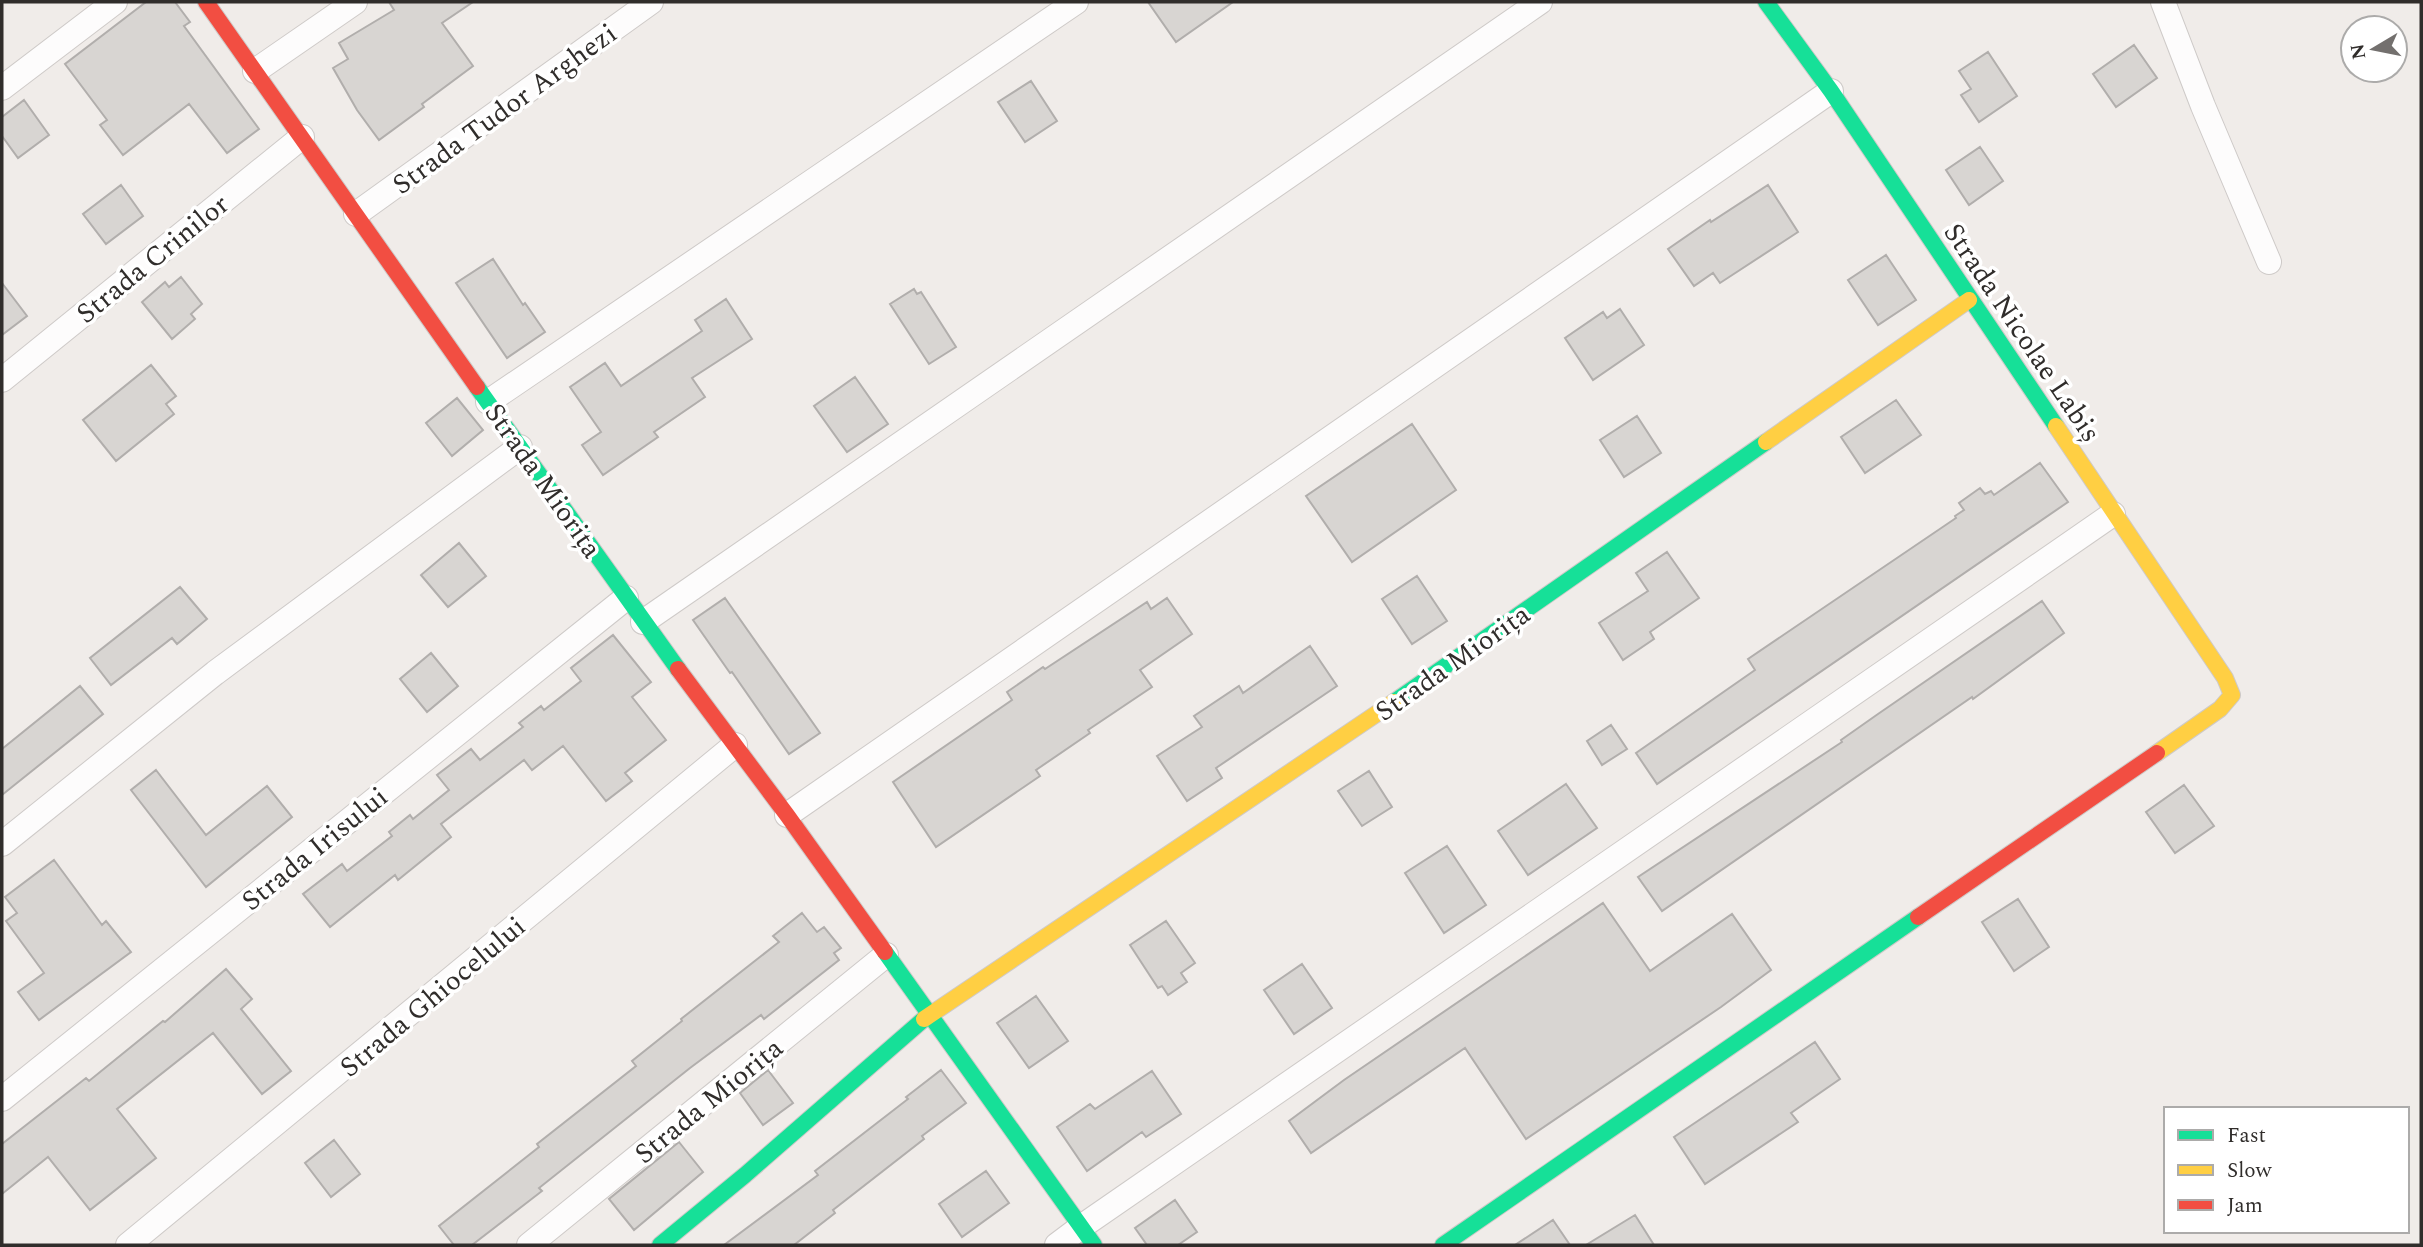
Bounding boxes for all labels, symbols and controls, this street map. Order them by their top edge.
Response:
street label: Strada Tudor Arghezi [383,13,626,206]
north arrow [2339,14,2409,84]
text: N [2343,42,2374,62]
street label: Strada Crinilor [67,184,239,335]
street label: Strada Nicolae Labiș [1932,214,2111,451]
street label: Strada Miorița [473,394,612,568]
street label: Strada Miorița [1366,594,1540,733]
street label: Strada Irisului [232,776,398,922]
street label: Strada Ghiocelului [330,906,536,1088]
street label: Strada Miorița [625,1027,793,1175]
legend [2164,1107,2409,1233]
text: Fast [2227,1120,2266,1152]
text: Slow [2227,1155,2273,1187]
text: Jam [2227,1190,2263,1222]

